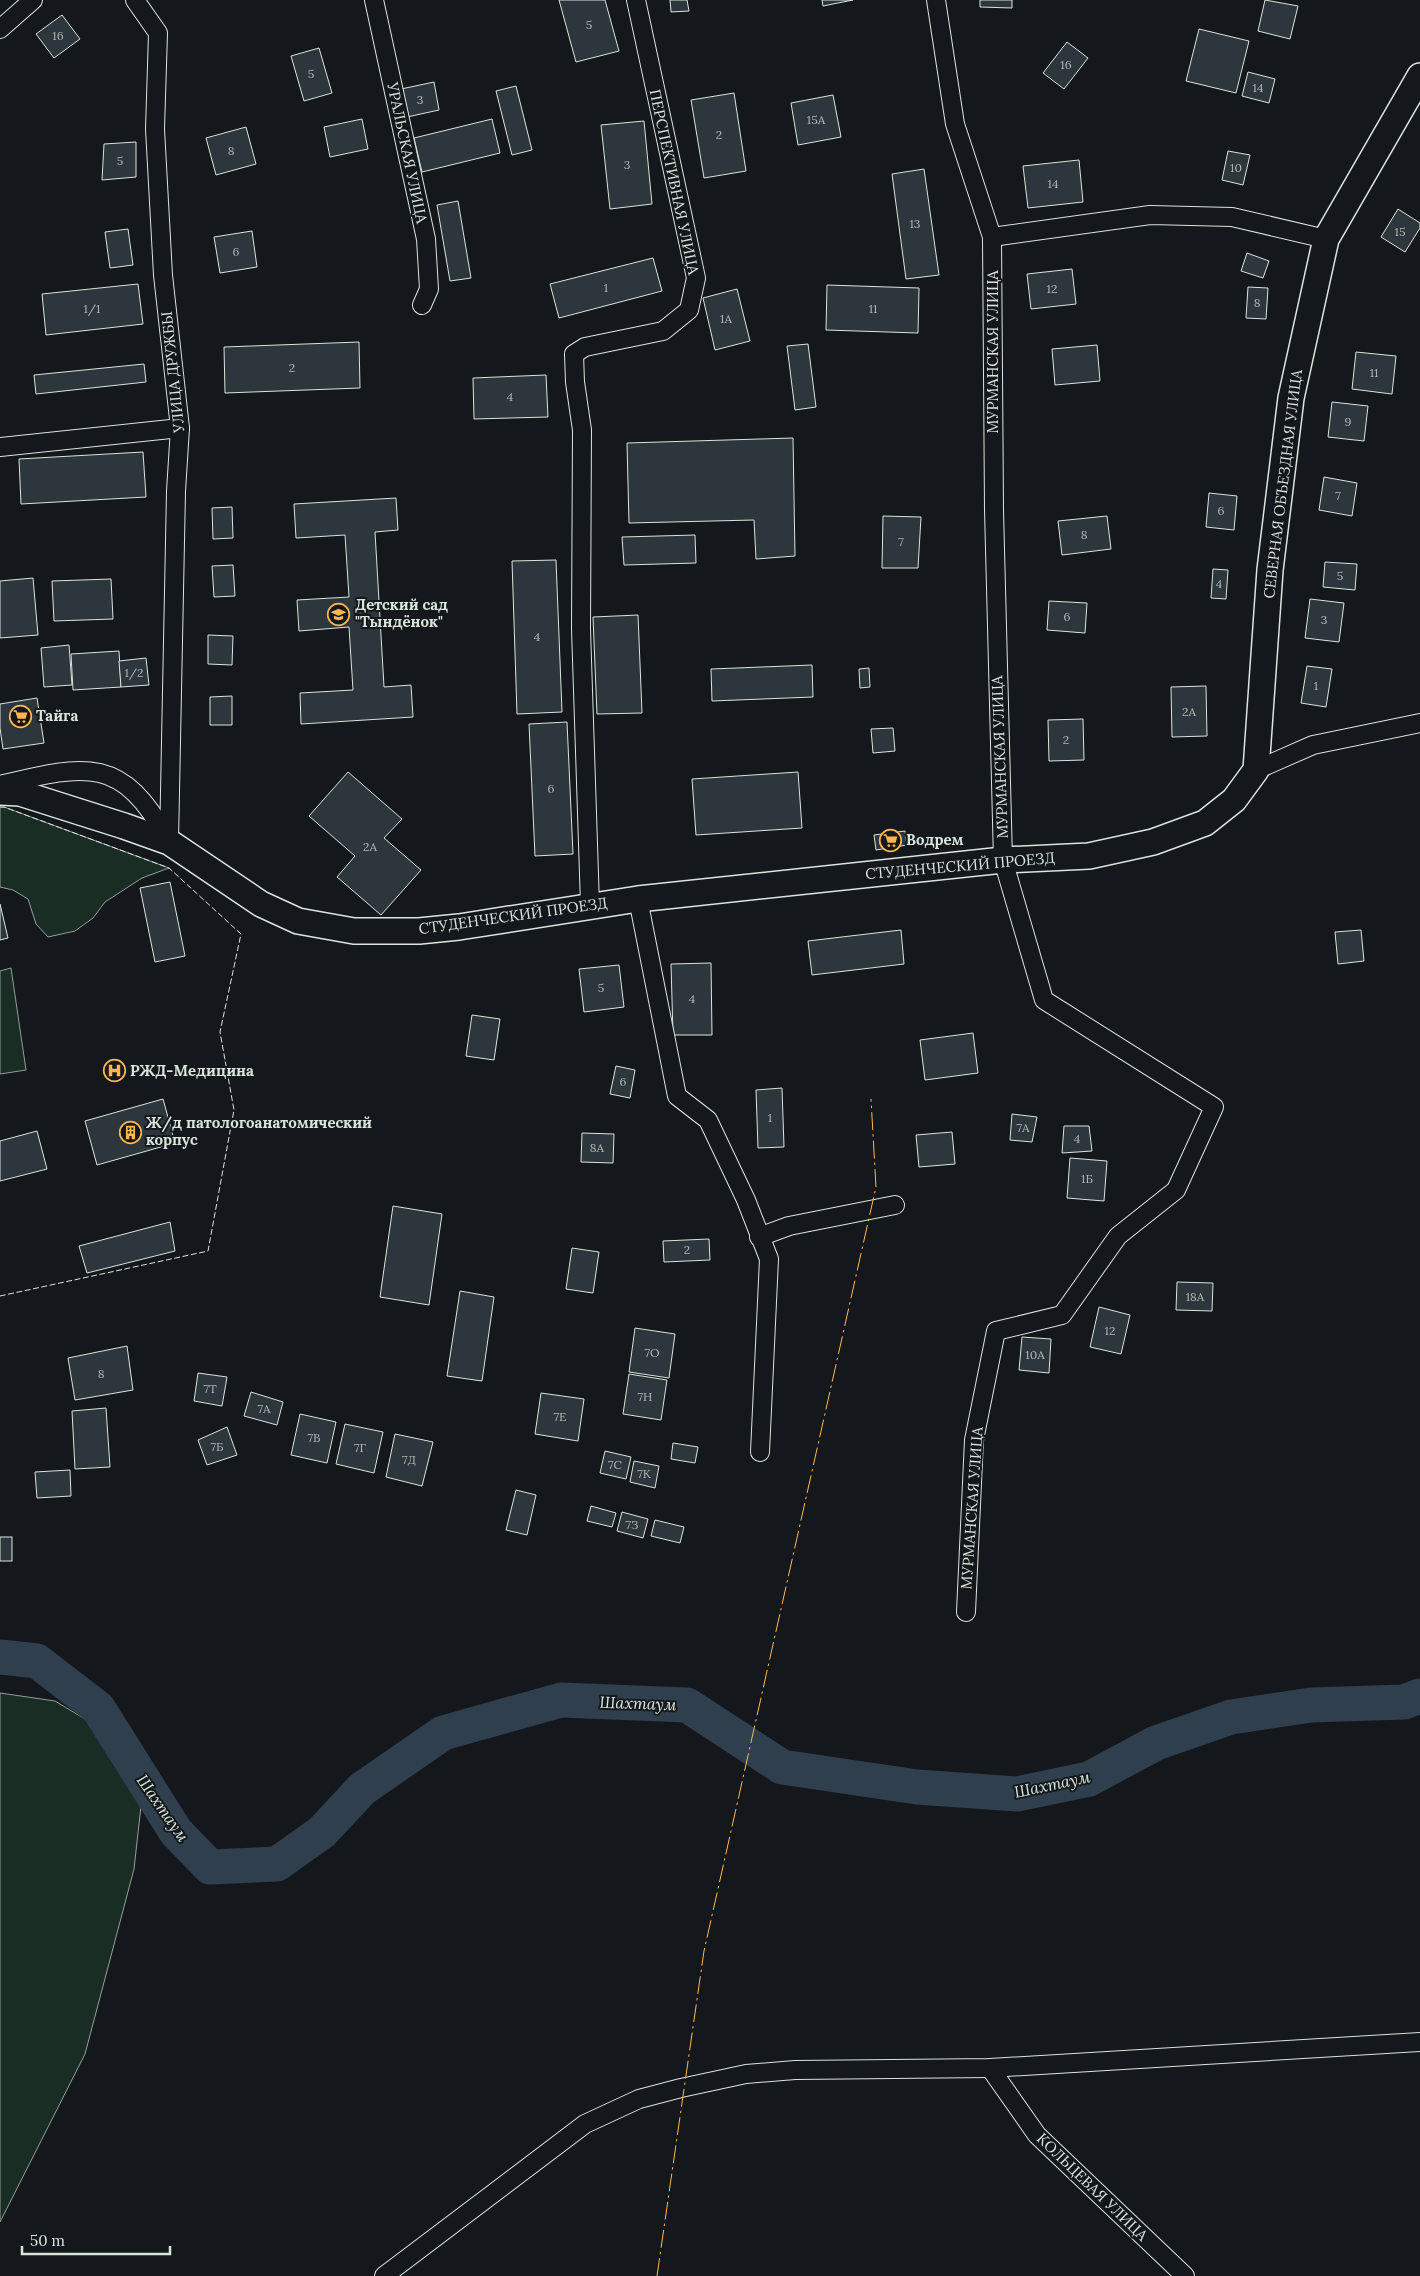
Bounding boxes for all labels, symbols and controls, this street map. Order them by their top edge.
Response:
house number: 5 [586,17,592,32]
house number: 16 [52,28,64,43]
house number: 16 [1060,57,1072,72]
house number: 5 [308,66,314,81]
street label: УРАЛЬСКАЯ УЛИЦА [383,80,432,226]
house number: 14 [1253,80,1264,95]
street label: ПЕРСПЕКТИВНАЯ УЛИЦА [646,87,704,277]
house number: 3 [417,92,424,107]
house number: 15А [807,112,826,127]
house number: 2 [716,127,722,142]
house number: 8 [228,143,235,158]
house number: 5 [117,153,123,168]
house number: 3 [624,157,631,172]
house number: 10 [1230,160,1242,175]
house number: 14 [1048,176,1059,191]
house number: 13 [909,216,921,231]
house number: 15 [1395,224,1405,239]
house number: 6 [233,244,240,259]
street label: МУРМАНСКАЯ УЛИЦА [983,270,1002,434]
house number: 1 [604,280,608,295]
house number: 12 [1047,281,1057,296]
house number: 8 [1254,295,1261,310]
house number: 1/1 [84,301,100,317]
house number: 11 [869,301,877,316]
street label: УЛИЦА ДРУЖБЫ [157,310,188,435]
house number: 1А [720,311,732,326]
house number: 2 [289,360,295,375]
house number: 11 [1370,365,1378,380]
street label: СЕВЕРНАЯ ОБЪЕЗДНАЯ УЛИЦА [1259,368,1306,600]
house number: 4 [507,389,514,404]
house number: 9 [1345,414,1352,429]
house number: 7 [1335,488,1341,503]
house number: 6 [1218,503,1225,518]
house number: 8 [1081,527,1088,542]
house number: 7 [898,534,904,549]
house number: 5 [1337,568,1343,583]
house number: 4 [1216,576,1223,591]
place label: Детский сад "Тындёнок" [355,595,448,631]
school or university icon: Детский сад "Тындёнок" [327,602,351,626]
house number: 6 [1064,609,1071,624]
house number: 3 [1321,612,1328,627]
house number: 4 [534,629,541,644]
house number: 1/2 [125,665,143,681]
street label: МУРМАНСКАЯ УЛИЦА [987,675,1012,839]
house number: 1 [1314,678,1318,693]
supermarket icon: Тайга [8,704,32,728]
house number: 2А [1182,704,1196,719]
place label: Тайга [36,706,78,725]
house number: 2 [1063,732,1069,747]
house number: 6 [548,781,555,796]
supermarket icon: Водрем [878,828,902,852]
place label: Водрем [906,830,964,849]
house number: 2А [363,839,377,854]
street label: СТУДЕНЧЕСКИЙ ПРОЕЗД [864,848,1055,883]
street label: СТУДЕНЧЕСКИЙ ПРОЕЗД [418,893,608,938]
house number: 5 [598,980,604,995]
house number: 4 [689,991,696,1006]
hospital icon: РЖД-Медицина [102,1059,126,1083]
place label: РЖД-Медицина [130,1061,254,1080]
house number: 6 [620,1074,627,1089]
house number: 1 [768,1110,772,1125]
place label: Ж/д патологоанатомический корпус [146,1113,372,1149]
building icon: Ж/д патологоанатомический корпус [118,1120,142,1144]
house number: 7А [1017,1120,1030,1135]
house number: 4 [1074,1131,1081,1146]
house number: 8А [590,1140,605,1155]
house number: 1Б [1081,1171,1093,1186]
house number: 2 [684,1242,690,1257]
house number: 18А [1186,1289,1205,1304]
house number: 12 [1105,1323,1115,1338]
house number: 7О [644,1345,660,1360]
house number: 10А [1025,1347,1045,1362]
house number: 8 [98,1366,105,1381]
house number: 7Т [203,1381,217,1396]
house number: 7Н [638,1389,652,1404]
house number: 7А [258,1401,271,1416]
house number: 7Е [554,1409,567,1424]
street label: МУРМАНСКАЯ УЛИЦА [956,1425,987,1590]
house number: 7В [308,1430,321,1445]
house number: 7Б [211,1439,224,1454]
house number: 7Г [354,1440,366,1455]
house number: 7Д [402,1452,416,1467]
house number: 7С [608,1457,623,1472]
house number: 7К [637,1466,652,1481]
house number: 7З [626,1517,638,1532]
water label: Шахтаум [599,1692,677,1714]
water label: Шахтаум [1012,1766,1092,1802]
water label: Шахтаум [133,1771,194,1846]
street label: КОЛЬЦЕВАЯ УЛИЦА [1033,2129,1152,2245]
scale bar [22,2224,170,2256]
text: 50 m [30,2231,65,2250]

